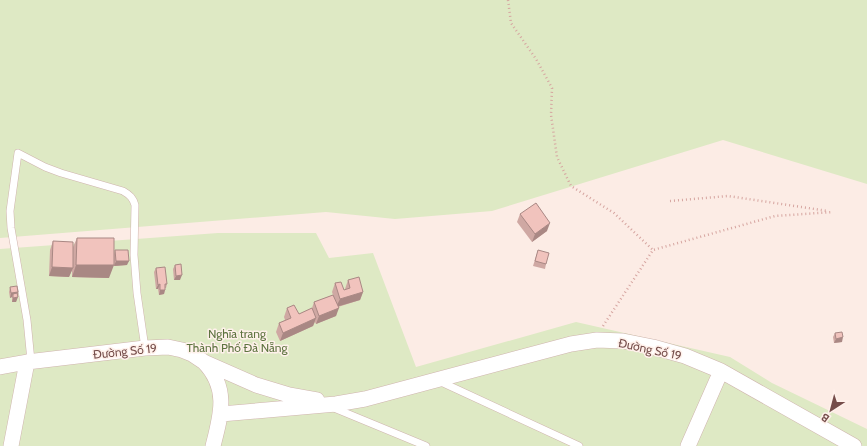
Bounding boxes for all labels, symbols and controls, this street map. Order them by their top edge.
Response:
park label: Nghĩa trang Thành Phố Đà Nẵng [186,326,289,355]
street label: Đường Số 19 [617,335,683,363]
street label: Đường Số 19 [92,340,158,362]
north arrow [811,390,851,430]
text: B [818,410,832,426]

